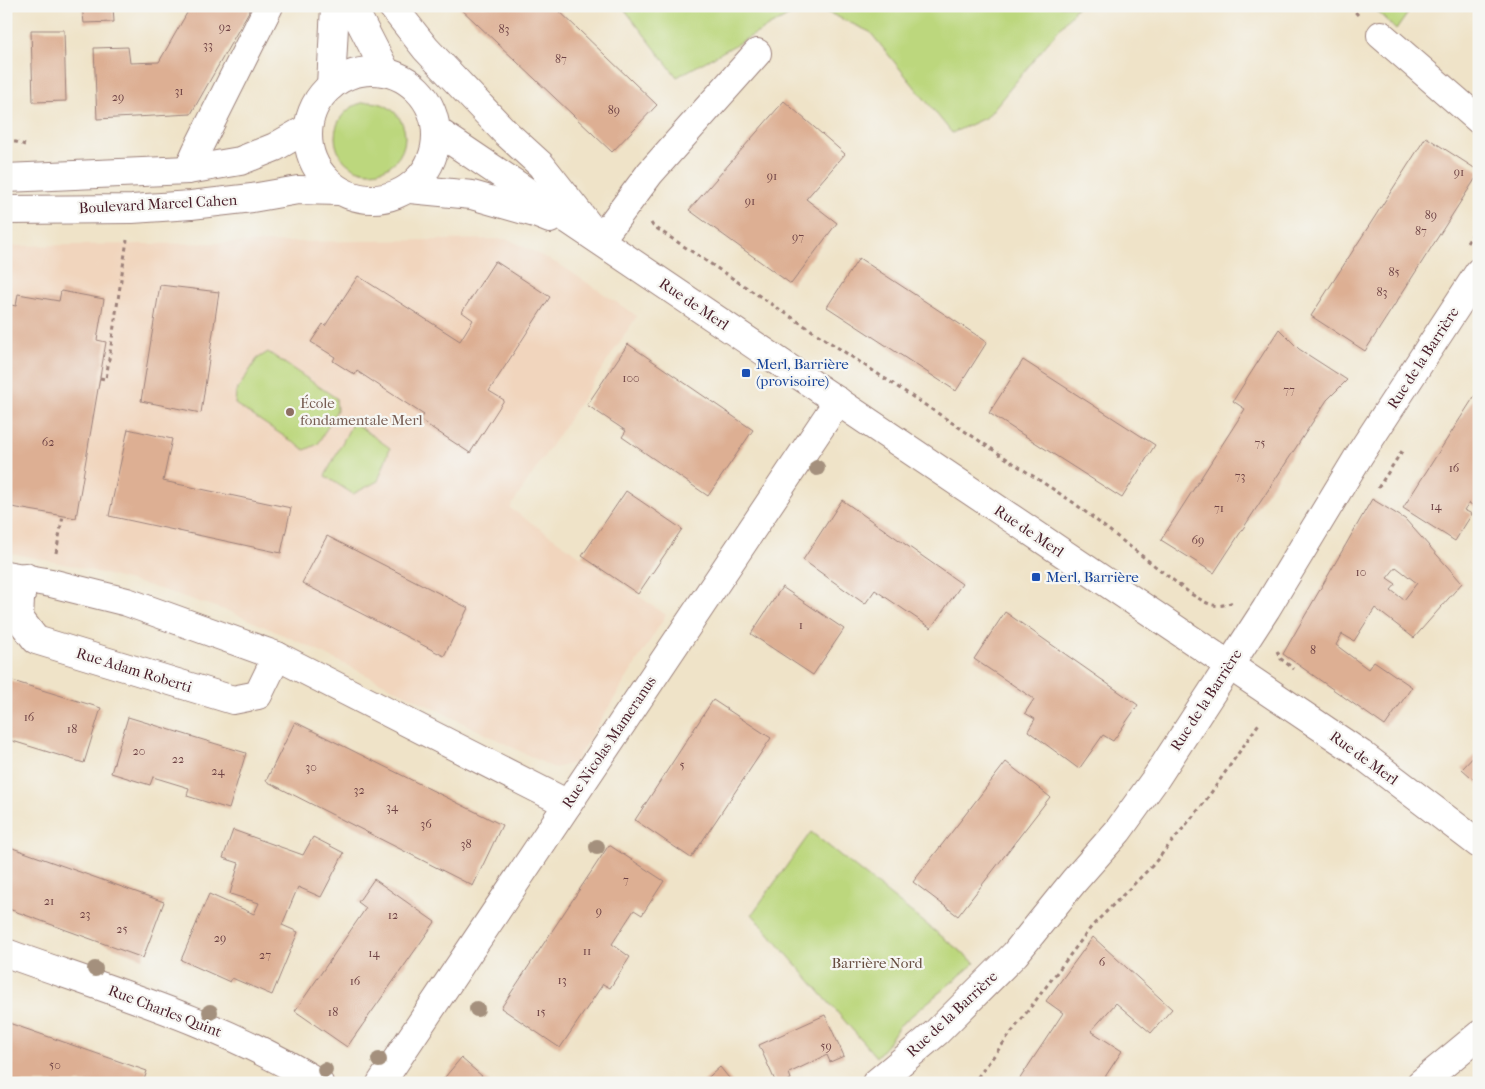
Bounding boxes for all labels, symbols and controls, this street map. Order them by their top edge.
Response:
house number: 92 [219,20,231,34]
house number: 83 [499,22,510,36]
house number: 33 [203,38,213,52]
house number: 87 [555,52,567,66]
house number: 31 [174,84,184,98]
house number: 29 [112,90,124,104]
house number: 89 [608,103,620,117]
house number: 91 [1454,165,1464,179]
house number: 91 [767,169,777,183]
street label: Boulevard Marcel Cahen [78,191,238,217]
house number: 91 [745,194,755,208]
house number: 89 [1425,208,1437,222]
house number: 87 [1415,224,1427,238]
house number: 97 [792,230,804,244]
house number: 85 [1388,265,1400,279]
street label: Rue de Merl [656,274,732,334]
house number: 83 [1377,285,1388,299]
street label: Rue de la Barrière [1383,303,1463,412]
place label: Merl, Barrière (provisoire) [756,355,849,390]
marker: Merl, Barrière (provisoire) [740,367,752,379]
house number: 100 [622,371,640,385]
house number: 77 [1283,383,1295,397]
place label: École fondamentale Merl [300,394,423,429]
marker: École fondamentale Merl [284,406,296,418]
house number: 62 [42,435,54,449]
house number: 75 [1255,436,1265,450]
house number: 16 [1449,461,1460,475]
house number: 73 [1235,469,1245,483]
house number: 14 [1430,499,1443,513]
street label: Rue de Merl [991,501,1067,561]
house number: 71 [1214,501,1224,515]
house number: 69 [1192,533,1204,547]
house number: 10 [1356,565,1366,579]
place label: Merl, Barrière [1046,568,1139,586]
marker: Merl, Barrière [1030,571,1042,583]
house number: 1 [799,618,803,632]
house number: 8 [1310,643,1316,657]
street label: Rue Adam Roberti [74,644,195,696]
street label: Rue de la Barrière [1166,645,1246,754]
street label: Rue Nicolas Mameranus [558,672,660,812]
house number: 16 [24,710,35,724]
house number: 18 [67,722,77,736]
street label: Rue de Merl [1326,727,1402,789]
house number: 20 [133,744,145,758]
house number: 22 [172,752,184,766]
house number: 5 [679,758,685,772]
house number: 30 [305,760,317,774]
house number: 24 [211,764,226,778]
house number: 32 [353,783,365,797]
house number: 34 [386,800,399,814]
house number: 36 [420,817,432,831]
house number: 38 [461,837,471,851]
house number: 7 [623,873,629,887]
house number: 21 [44,894,54,908]
house number: 9 [596,904,602,918]
house number: 23 [79,907,91,921]
house number: 12 [388,908,398,922]
house number: 25 [116,922,128,936]
house number: 29 [214,931,226,945]
house number: 11 [583,944,591,958]
house number: 14 [368,946,381,960]
house number: 27 [259,948,271,962]
park label: Barrière Nord [831,954,923,972]
house number: 6 [1099,955,1106,969]
street label: Rue de la Barrière [903,967,1002,1061]
house number: 13 [557,973,567,987]
house number: 16 [350,974,361,988]
street label: Rue Charles Quint [106,981,225,1041]
house number: 18 [328,1005,338,1019]
house number: 15 [536,1005,546,1019]
house number: 59 [820,1039,832,1053]
house number: 50 [49,1058,61,1072]

